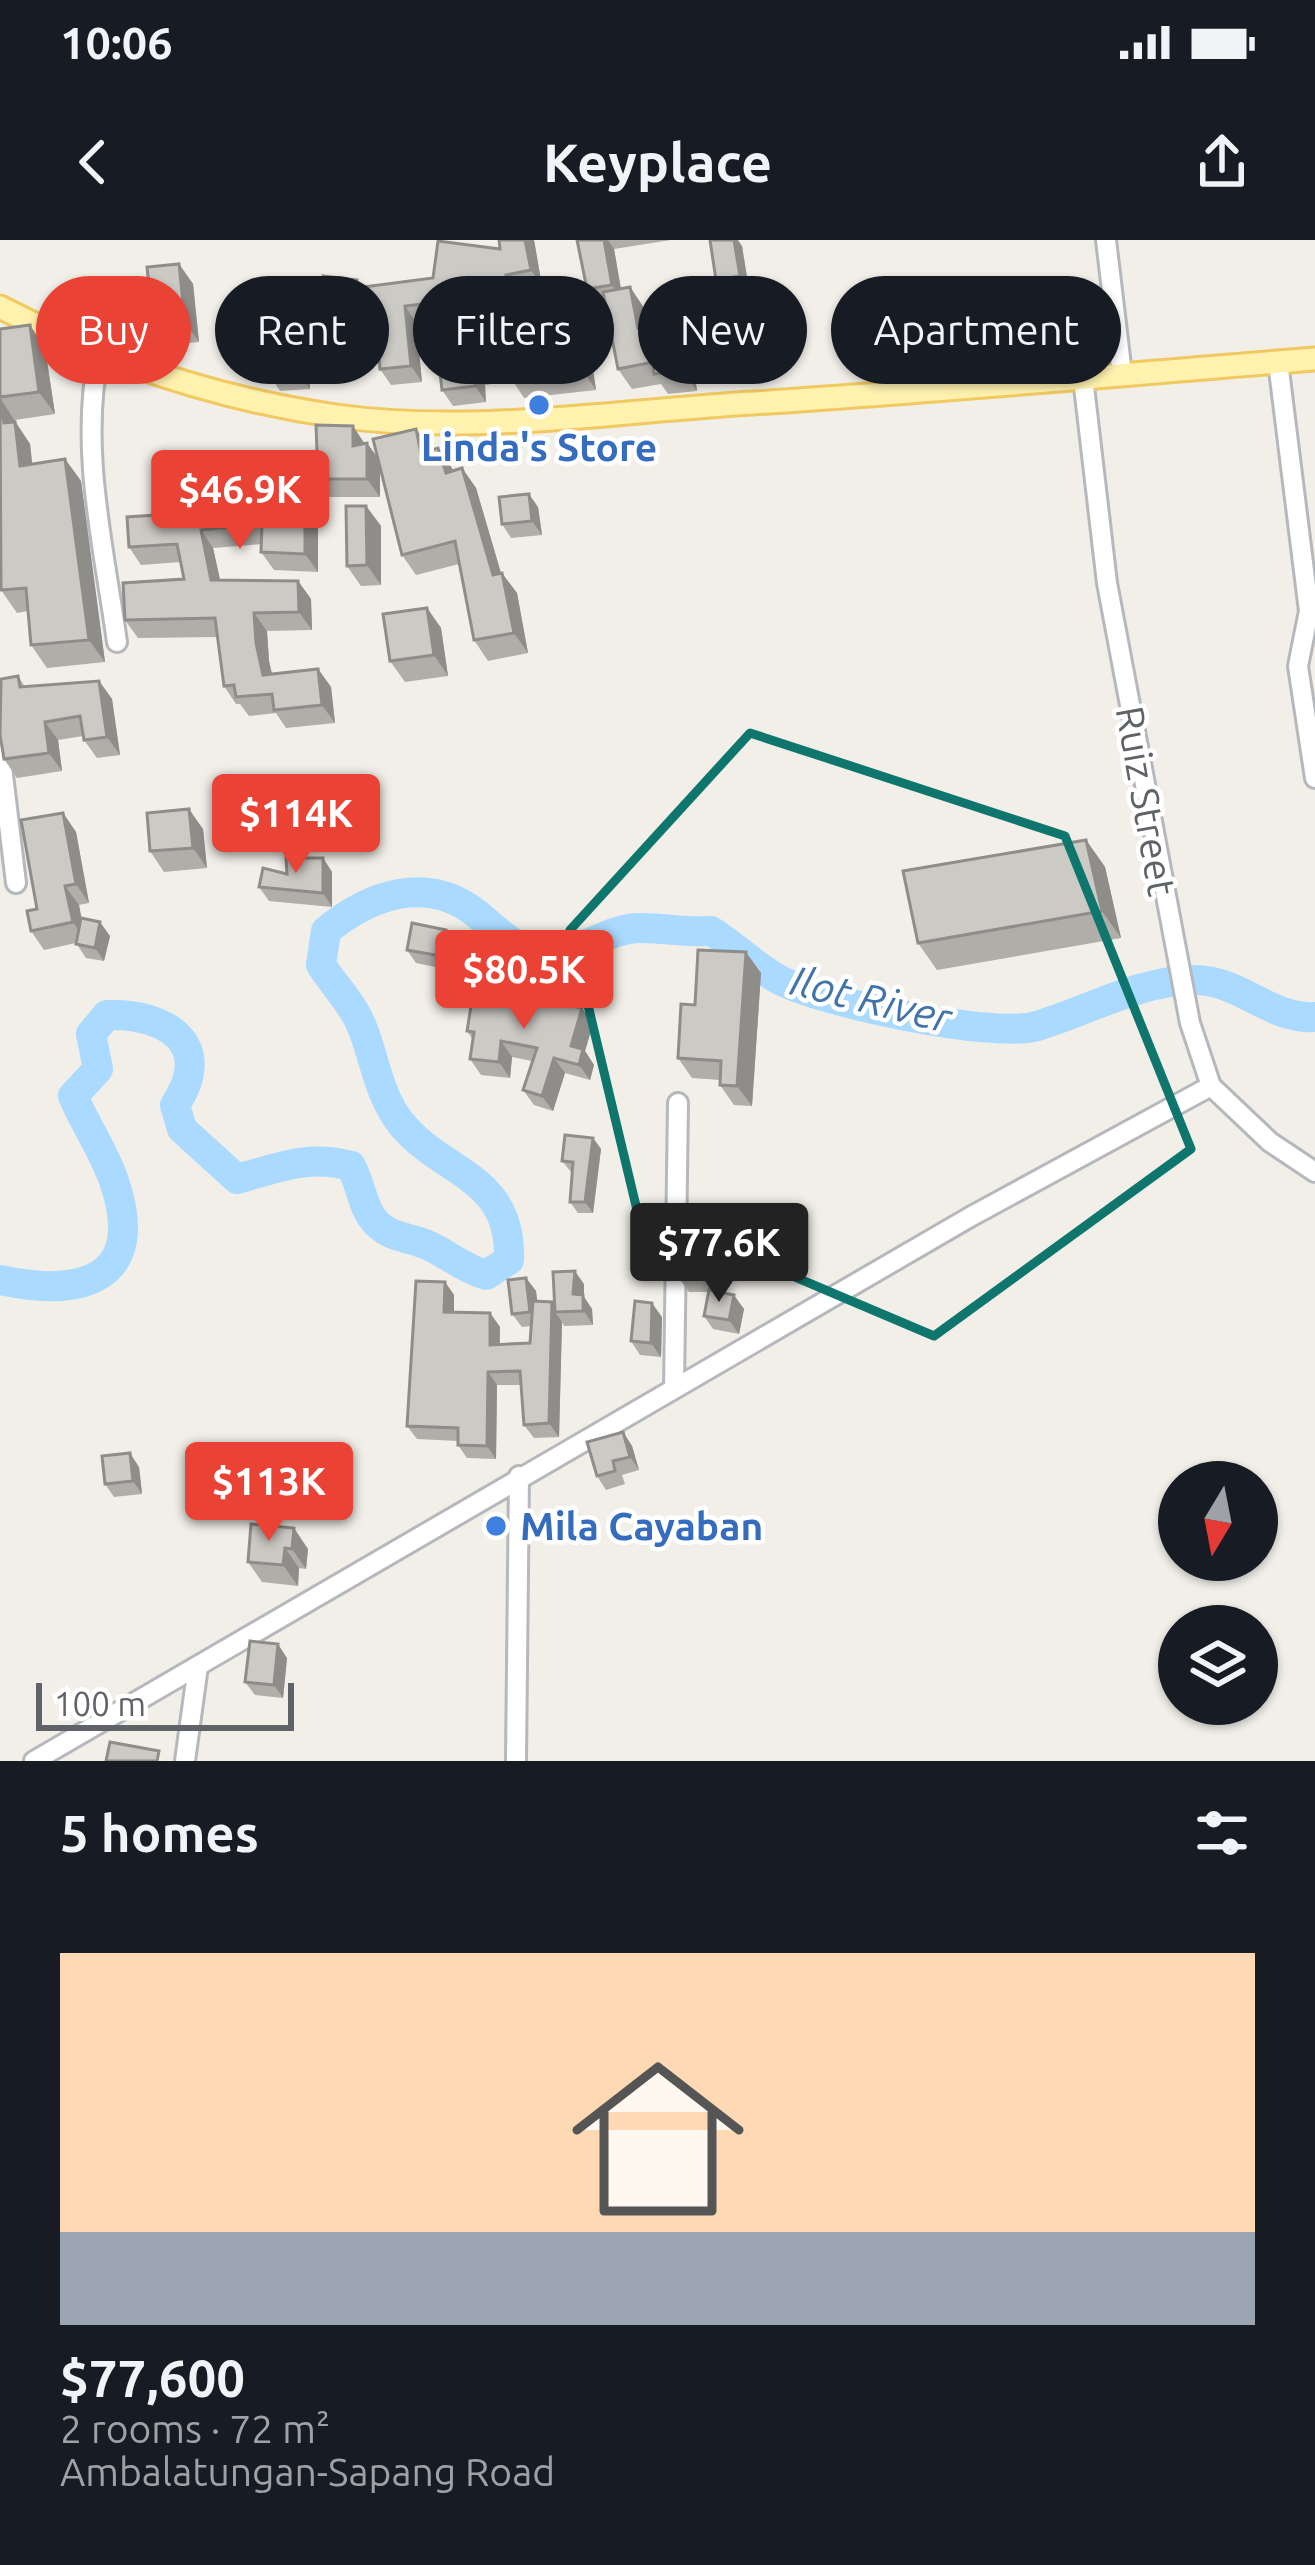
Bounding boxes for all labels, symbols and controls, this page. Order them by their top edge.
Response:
text: 10:06 [60,17,173,68]
icon: back [60,129,126,195]
icon: share [1189,129,1255,195]
text: Keyplace [543,132,772,192]
chip: Buy [36,276,191,384]
chip: Rent [215,276,389,384]
chip: Filters [413,276,614,384]
chip: New [638,276,807,384]
chip: Apartment [831,276,1121,384]
marker: Linda's Store [526,392,552,418]
place label: Linda's Store [421,425,657,468]
pin: $46.9K [142,450,338,552]
text: $46.9K [178,467,302,510]
street label: Ruiz Street [1109,703,1184,899]
pin: $114K [212,774,380,876]
text: $114K [239,791,353,834]
pin: $80.5K [426,930,622,1032]
text: $80.5K [462,947,586,990]
water label: Ilot River [786,956,958,1042]
pin: $77.6K [621,1203,817,1305]
text: $77.6K [657,1220,781,1263]
pin: $113K [185,1442,353,1544]
text: $113K [212,1459,326,1502]
north arrow [1158,1461,1278,1581]
map controls [1158,1461,1278,1725]
place label: Mila Cayaban [520,1504,763,1547]
marker: Mila Cayaban [483,1513,509,1539]
button: layers [1158,1605,1278,1725]
scale bar [36,1677,294,1730]
text: 100 m [54,1685,146,1722]
icon: filters [1189,1800,1255,1866]
text: 5 homes [60,1804,259,1862]
icon: home [550,2031,766,2247]
text: $77,600 [60,2349,245,2407]
text: 2 rooms · 72 m² [60,2407,330,2450]
text: Ambalatungan-Sapang Road [60,2450,555,2493]

